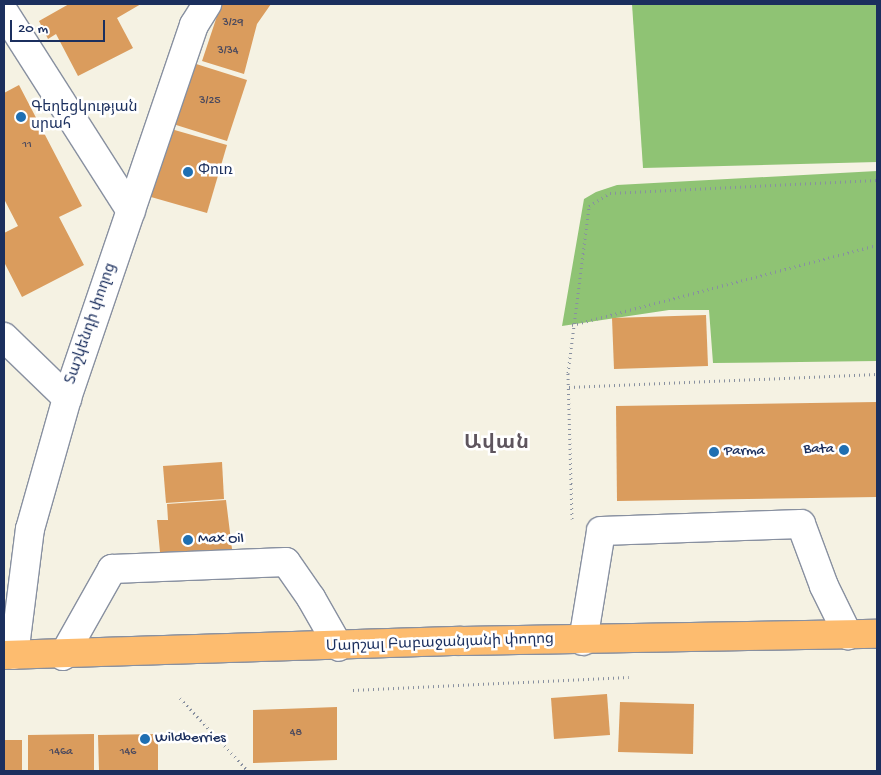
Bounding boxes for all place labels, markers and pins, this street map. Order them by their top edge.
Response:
place label: Գեղեցկության սրահ [31,99,138,134]
marker: Գեղեցկության սրահ [15,111,27,123]
place label: Փուռ [198,163,233,181]
marker: Փուռ [182,166,194,178]
place label: Bata [804,441,834,459]
place label: Parma [724,443,765,461]
marker: Bata [838,444,850,456]
marker: Parma [708,446,720,458]
place label: Max Oil [198,531,244,549]
marker: Max Oil [182,534,194,546]
place label: Wildberries [155,730,226,748]
marker: Wildberries [139,733,151,745]

